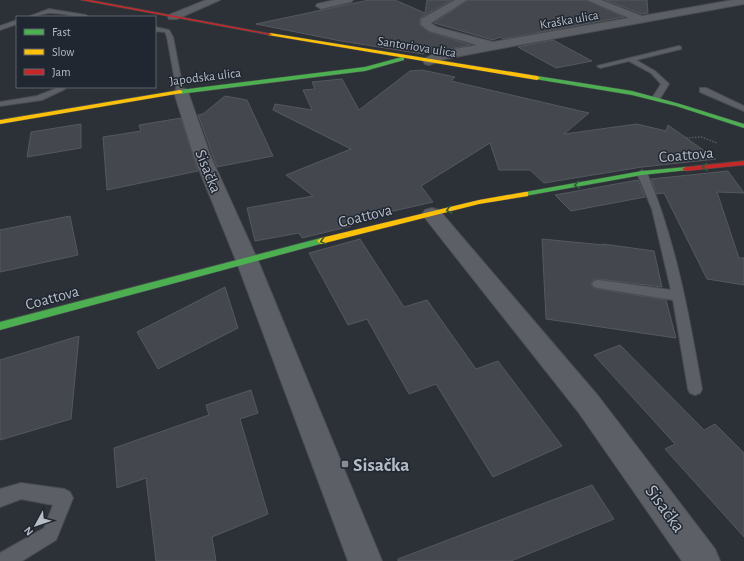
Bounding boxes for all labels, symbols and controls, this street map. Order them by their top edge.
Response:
street label: Kraška ulica [539,9,600,32]
legend [16,16,156,88]
text: Fast [52,26,71,38]
street label: Santoriova ulica [376,35,457,60]
text: Slow [52,46,74,58]
text: Jam [52,66,71,78]
street label: Japodska ulica [169,67,242,88]
street label: Coattova [658,145,714,165]
street label: Sisačka [192,147,224,195]
one-way arrow [702,163,708,172]
one-way arrow [573,180,580,188]
street label: Coattova [337,202,394,230]
one-way arrow [446,205,452,213]
one-way arrow [320,236,327,245]
street label: Coattova [24,283,81,313]
place label: Sisačka [353,456,409,475]
marker: Sisačka [340,459,350,469]
street label: Sisačka [641,482,688,536]
north arrow [16,505,56,545]
text: N [22,525,35,538]

